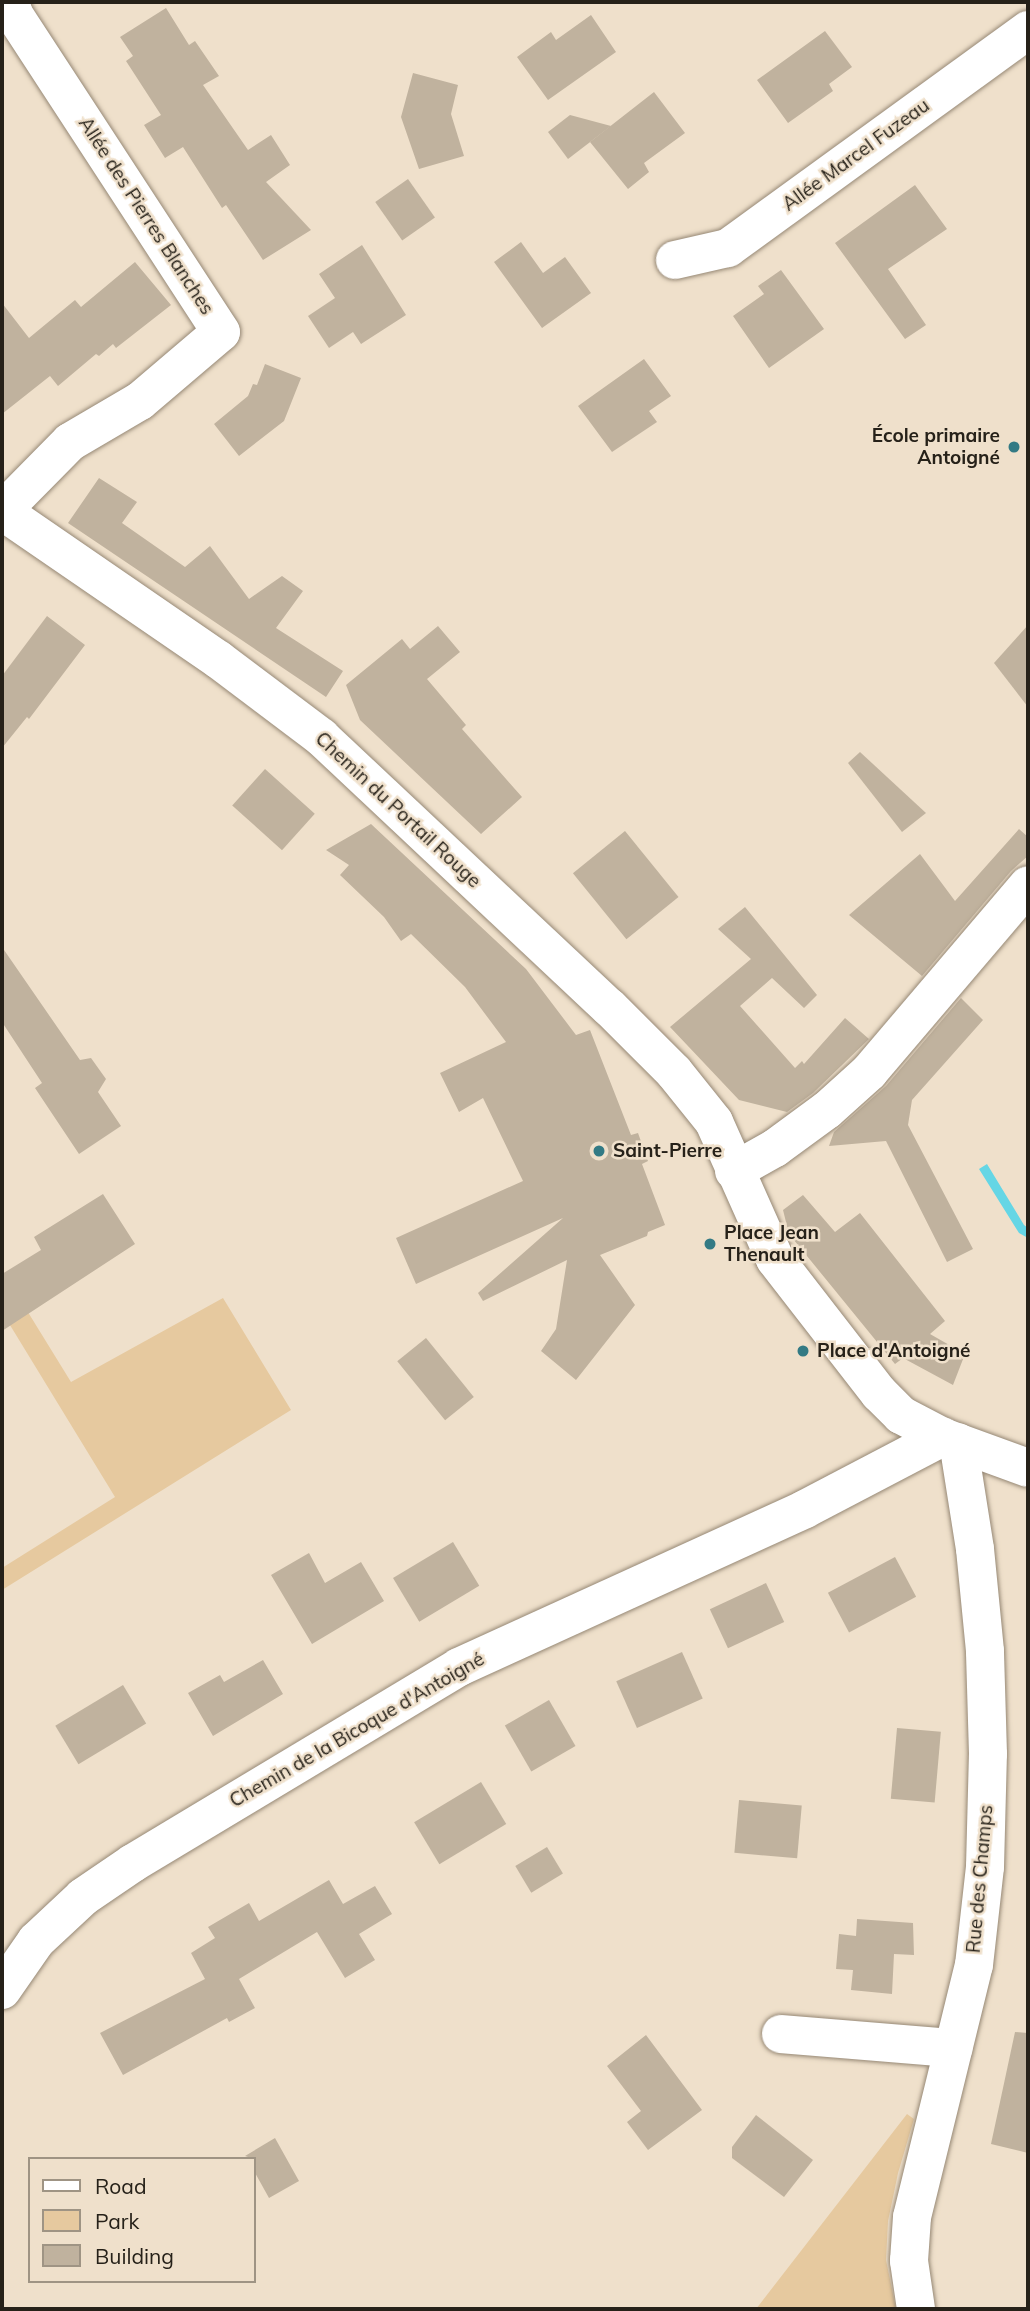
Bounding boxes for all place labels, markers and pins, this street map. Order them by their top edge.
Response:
place label: École primaire Antoigné [872,425,1000,469]
marker: École primaire Antoigné [1006,439,1022,455]
place label: Saint-Pierre [613,1140,722,1162]
marker: Saint-Pierre [591,1143,607,1159]
place label: Place Jean Thenault [724,1222,819,1266]
marker: Place Jean Thenault [702,1236,718,1252]
place label: Place d'Antoigné [817,1340,971,1362]
marker: Place d'Antoigné [795,1343,811,1359]

